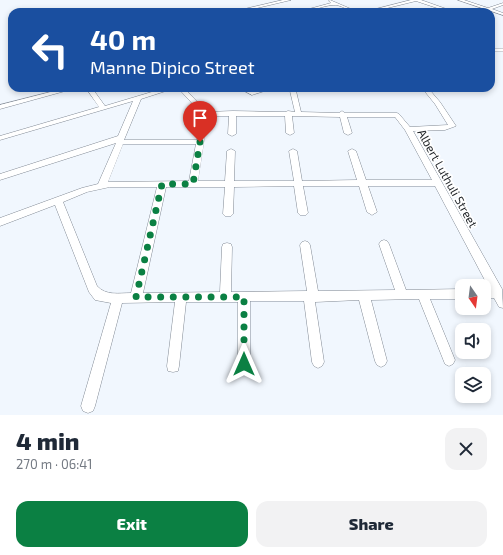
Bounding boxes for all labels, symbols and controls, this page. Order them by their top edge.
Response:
text: 40 m [90,22,156,56]
icon: left [24,24,76,76]
text: Manne Dipico Street [90,56,255,78]
pin [183,101,217,142]
icon: arrive [189,107,211,129]
street label: Albert Luthuli Street [415,126,481,230]
north arrow [455,279,491,315]
map controls [455,279,491,403]
button: sound [455,323,491,359]
position arrow [223,343,265,385]
button: layers [455,367,491,403]
text: 4 min [16,426,80,455]
button: close [445,428,487,470]
text: 270 m · 06:41 [16,456,92,472]
button: Exit [16,501,248,547]
button: Share [256,501,487,547]

